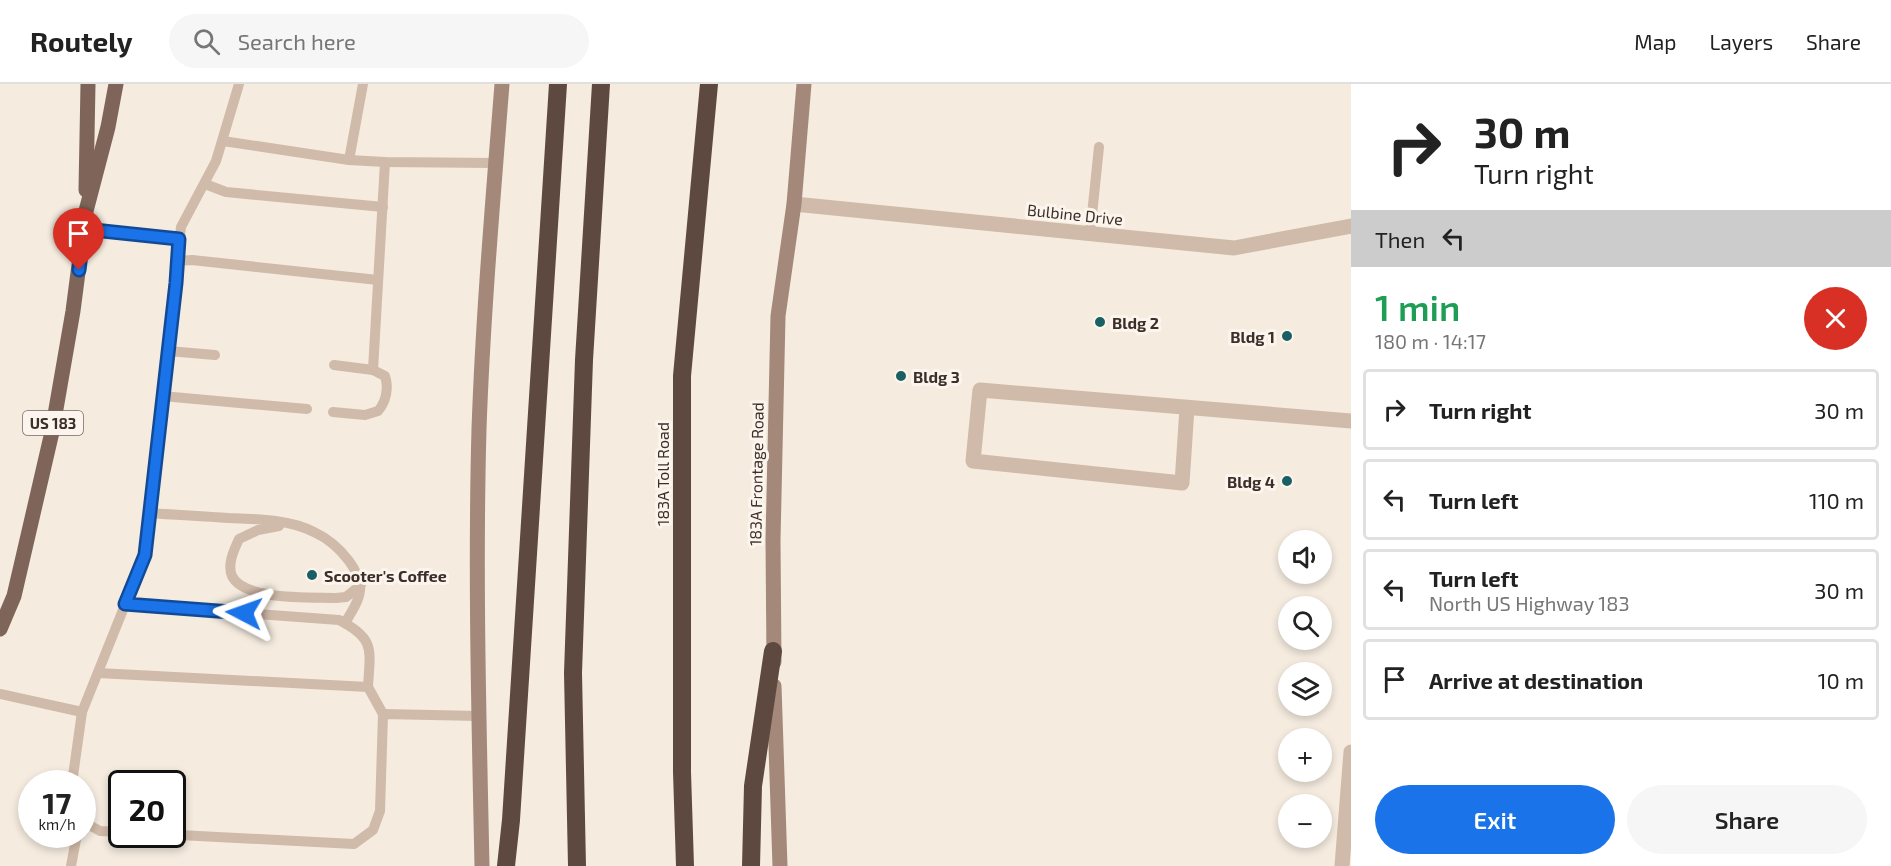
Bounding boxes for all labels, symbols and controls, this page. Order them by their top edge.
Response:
search box [169,14,589,68]
text: Routely [30,24,133,58]
icon: search [190,25,223,58]
text: Search here [238,28,356,54]
text: Map [1634,29,1676,54]
text: Layers [1709,29,1773,54]
text: Share [1806,29,1861,54]
text: 30 m [1474,106,1570,156]
icon: right [1375,108,1453,186]
text: Turn right [1474,157,1594,189]
street label: Bulbine Drive [1026,200,1124,228]
pin [53,208,104,270]
icon: arrive [62,217,95,250]
icon: left [1437,222,1470,255]
text: Then [1375,226,1425,252]
text: 1 min [1375,285,1460,328]
button: close [1804,287,1867,350]
place label: Bldg 2 [1112,313,1159,332]
marker: Bldg 2 [1093,315,1107,329]
place label: Bldg 1 [1230,327,1275,346]
marker: Bldg 1 [1280,329,1294,343]
text: 180 m · 14:17 [1375,329,1486,353]
place label: Bldg 3 [913,367,960,386]
marker: Bldg 3 [894,369,908,383]
icon: right [1378,393,1411,426]
text: Turn right [1429,397,1531,423]
text: 30 m [1814,397,1864,423]
street label: 183A Frontage Road [745,402,767,546]
road number: US 183 [23,411,83,435]
street label: 183A Toll Road [653,422,672,526]
place label: Bldg 4 [1227,472,1275,491]
marker: Bldg 4 [1280,474,1294,488]
icon: left [1378,483,1411,516]
text: Turn left [1429,487,1518,513]
text: 110 m [1809,487,1864,513]
map controls [1278,530,1332,848]
button: sound [1278,530,1332,584]
text: Turn left [1429,565,1518,591]
place label: Scooter's Coffee [324,566,447,585]
marker: Scooter's Coffee [305,568,319,582]
icon: left [1378,573,1411,606]
text: 30 m [1814,577,1864,603]
position arrow [212,581,276,645]
text: North US Highway 183 [1429,591,1630,615]
button: search [1278,596,1332,650]
button: layers [1278,662,1332,716]
icon: arrive [1378,663,1411,696]
text: Arrive at destination [1429,667,1643,693]
text: 10 m [1818,667,1864,693]
button: + [1278,728,1332,782]
speed limit sign: 20 [108,770,186,848]
text: 17 [43,784,71,820]
button: Exit [1375,785,1615,854]
button: Share [1627,785,1867,854]
button: − [1278,794,1332,848]
text: km/h [38,815,76,833]

